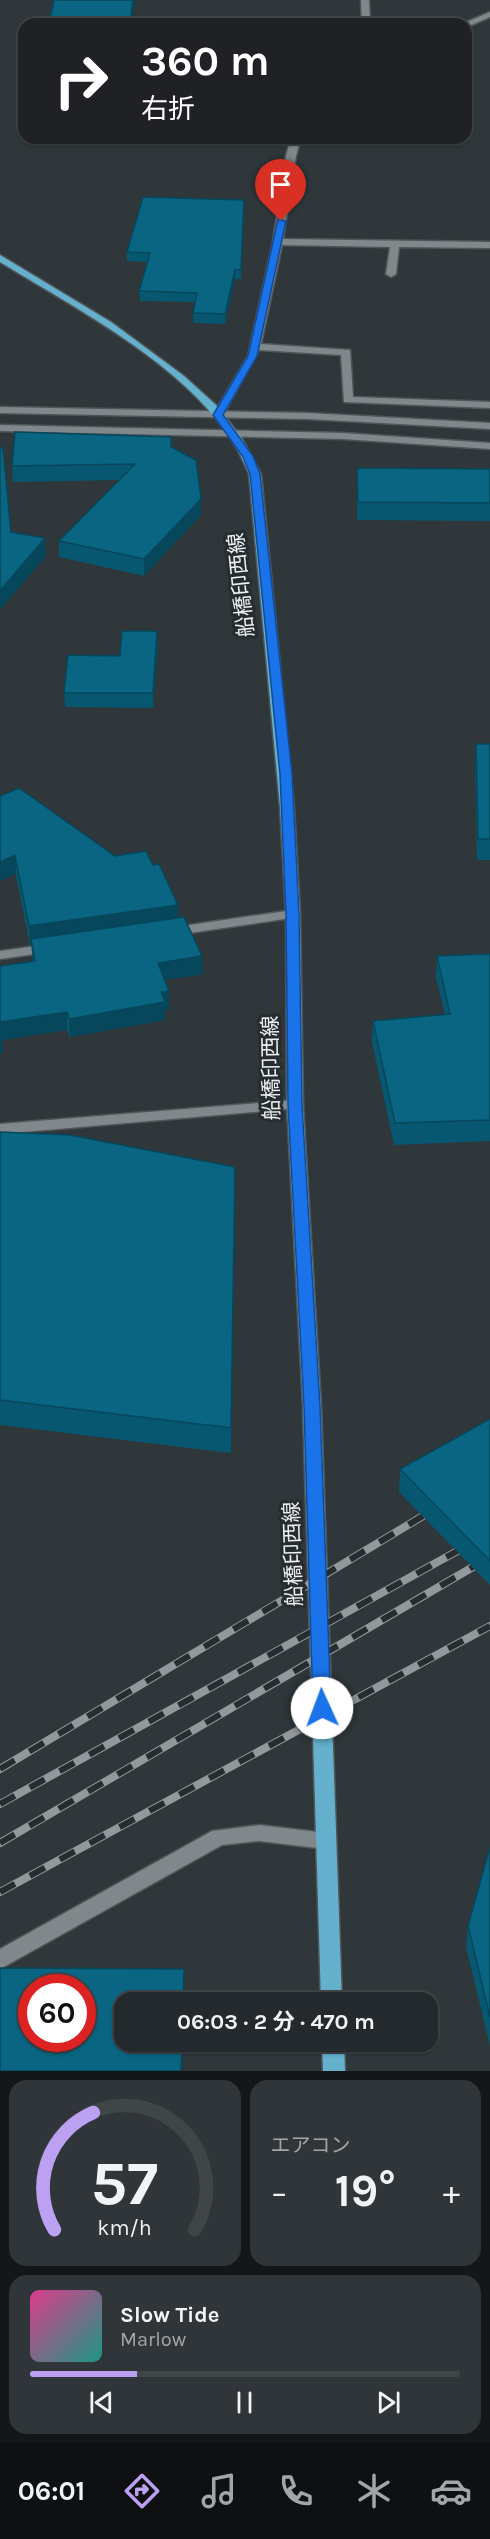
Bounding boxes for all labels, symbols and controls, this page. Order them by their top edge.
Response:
text: 360 m [141,36,270,86]
icon: right [42,42,120,120]
text: 右折 [141,93,195,125]
pin [255,159,306,221]
icon: arrive [264,168,297,201]
street label: 船橋印西線 [224,532,258,638]
street label: 船橋印西線 [258,1015,284,1121]
street label: 船橋印西線 [279,1501,307,1607]
position arrow [290,1676,354,1740]
speed limit sign: 60 [18,1974,96,2052]
text: 06:03 · 2 分 · 470 m [177,2009,375,2035]
text: エアコン [271,2134,351,2157]
text: 57 [91,2147,158,2220]
text: 19° [335,2165,396,2217]
text: − [271,2173,288,2211]
text: + [443,2173,460,2211]
text: km/h [98,2215,152,2240]
text: Slow Tide [120,2302,220,2328]
text: Marlow [120,2328,186,2351]
icon: previous [85,2386,118,2419]
icon: pause [228,2386,261,2419]
icon: next [372,2386,405,2419]
icon: directions [121,2470,163,2512]
icon: music [198,2470,240,2512]
icon: phone [275,2470,317,2512]
icon: climate [353,2470,395,2512]
icon: car [430,2470,472,2512]
text: 06:01 [18,2475,85,2507]

